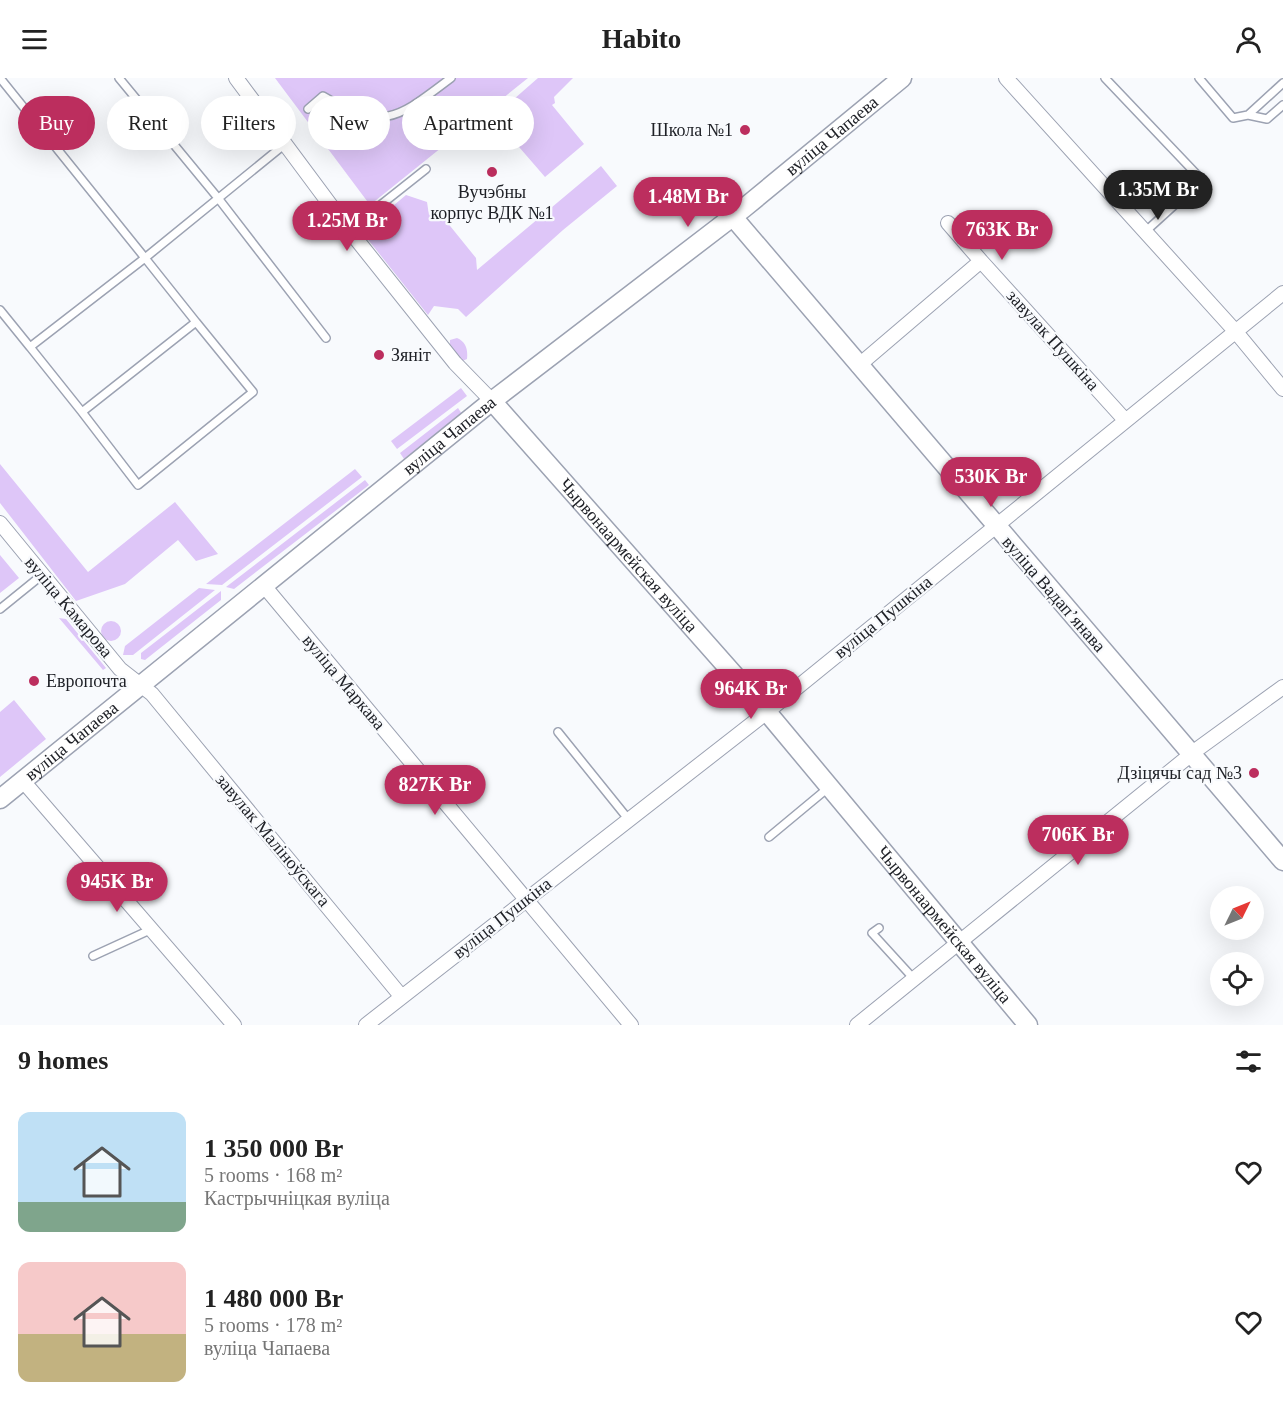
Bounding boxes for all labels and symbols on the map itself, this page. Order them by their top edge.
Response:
street label: вуліца Чапаева [782,92,882,180]
place label: Школа №1 [651,120,733,140]
marker: Школа №1 [738,123,752,137]
marker: Вучэбны корпус ВДК №1 [485,165,499,179]
pin: 1.35M Br [1096,170,1220,221]
pin: 1.48M Br [626,177,750,228]
place label: Вучэбны корпус ВДК №1 [430,182,554,223]
pin: 1.25M Br [285,201,409,252]
pin: 763K Br [947,210,1057,261]
street label: завулак Пушкіна [1003,286,1103,394]
place label: Зяніт [391,345,431,365]
marker: Зяніт [372,348,386,362]
street label: вуліца Чапаева [399,392,500,479]
pin: 530K Br [936,457,1046,508]
street label: Чырвонаармейская вуліца [555,474,702,636]
street label: вуліца Вадапʼянава [998,532,1110,656]
street label: вуліца Камарова [21,553,117,661]
street label: вуліца Пушкіна [830,572,936,662]
street label: вуліца Маркава [298,630,390,734]
pin: 964K Br [696,669,806,720]
place label: Европочта [46,671,127,691]
marker: Европочта [27,674,41,688]
street label: вуліца Чапаева [21,698,122,785]
place label: Дзіцячы сад №3 [1118,763,1242,783]
pin: 827K Br [380,765,490,816]
marker: Дзіцячы сад №3 [1247,766,1261,780]
street label: завулак Маліноўскага [212,770,334,910]
pin: 706K Br [1023,815,1133,866]
street label: Чырвонаармейская вуліца [873,842,1016,1007]
pin: 945K Br [62,862,172,913]
street label: вуліца Пушкіна [449,873,555,963]
north arrow [1210,886,1264,940]

